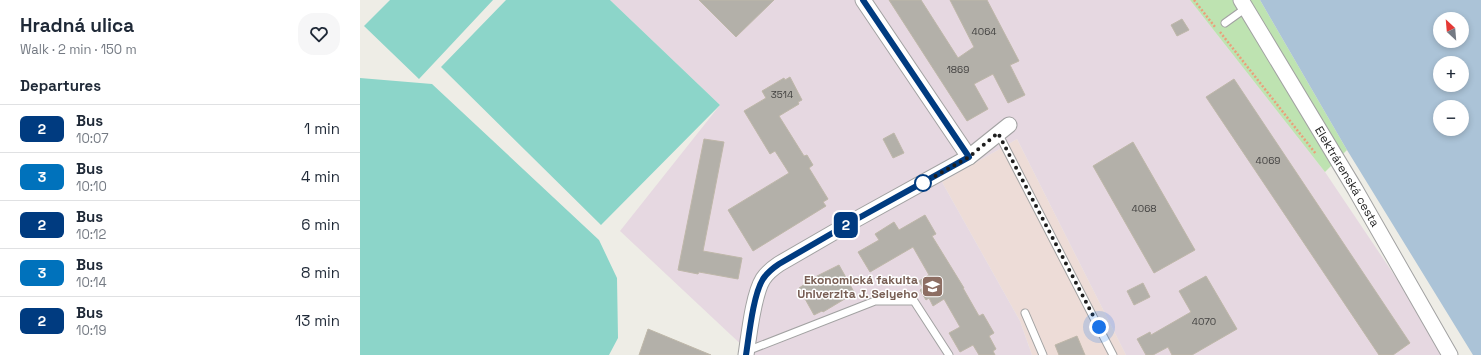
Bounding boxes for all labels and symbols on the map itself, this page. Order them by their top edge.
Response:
north arrow [1433,12,1469,48]
house number: 4064 [971,25,997,38]
house number: 1869 [947,63,969,76]
house number: 3514 [771,88,793,101]
street label: Elektrárenská cesta [1311,123,1383,230]
house number: 4069 [1256,154,1280,167]
unlabelled marker [914,174,932,192]
house number: 4068 [1131,202,1157,215]
line badge: 2 [833,212,859,238]
place label: Ekonomická fakulta Univerzita J. Selyeho [797,272,918,302]
school or university icon: Ekonomická fakulta Univerzita J. Selyeho [920,274,946,300]
house number: 4070 [1192,315,1216,328]
your location [1089,317,1109,337]

